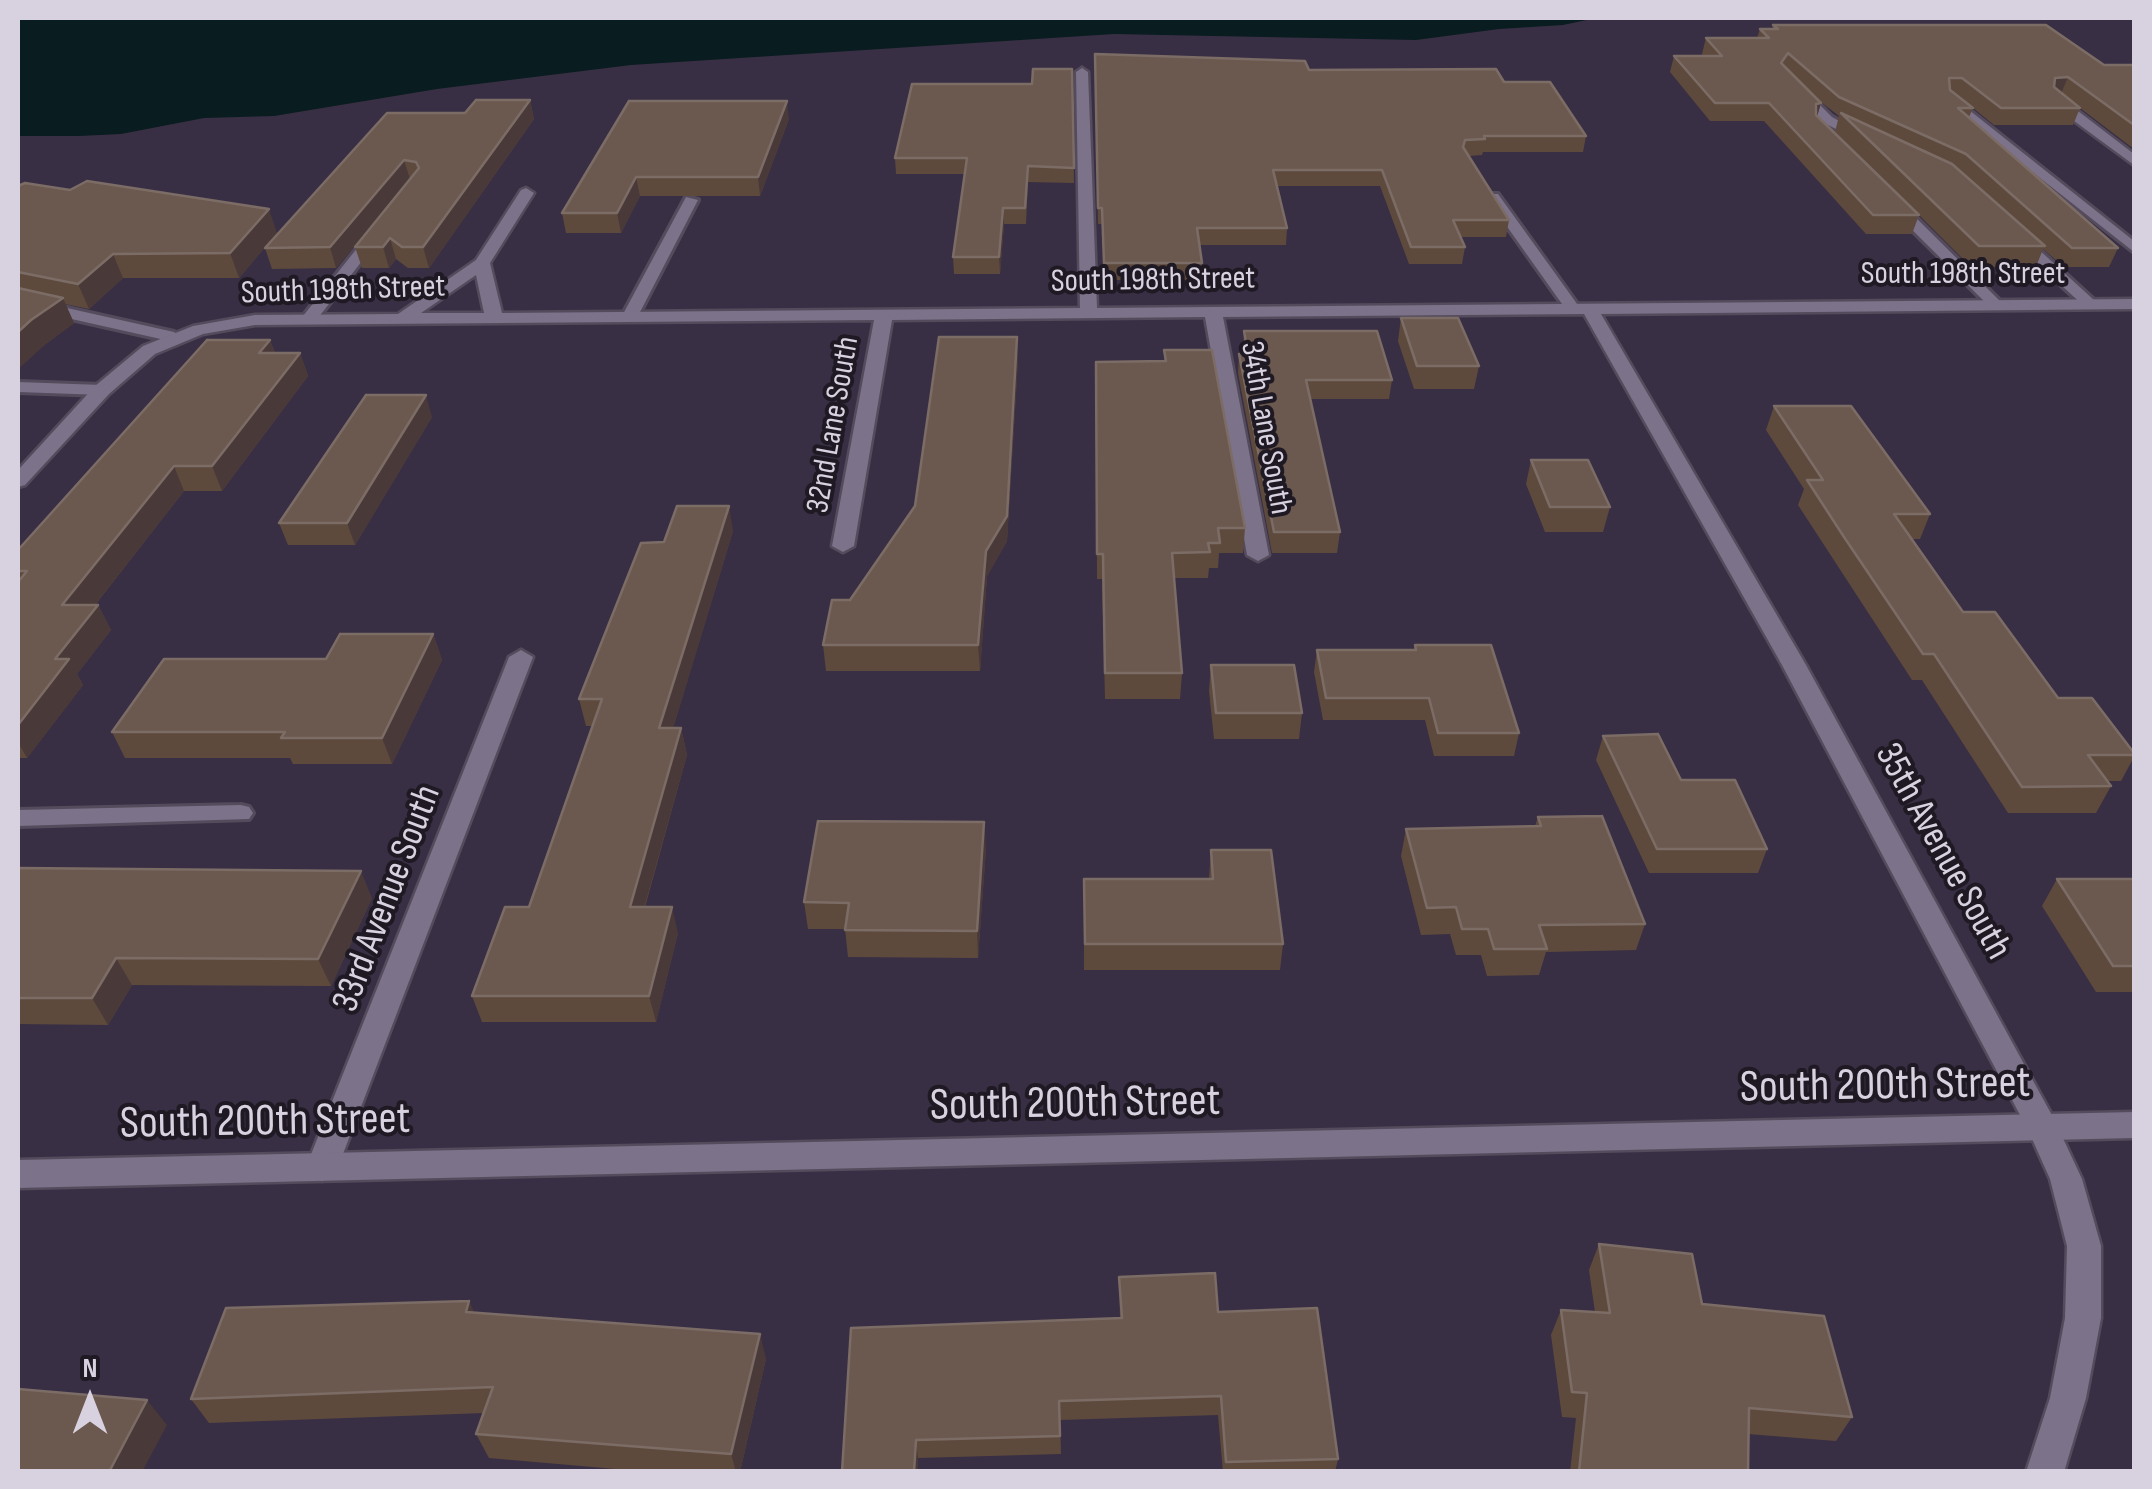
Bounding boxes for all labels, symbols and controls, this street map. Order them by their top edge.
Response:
street label: South 198th Street [1861,256,2065,294]
street label: South 198th Street [1051,260,1255,302]
street label: South 198th Street [240,268,446,314]
street label: 32nd Lane South [800,334,868,516]
street label: 34th Lane South [1231,338,1299,518]
street label: 35th Avenue South [1864,736,2020,968]
street label: 33rd Avenue South [324,779,452,1019]
street label: South 200th Street [1739,1057,2031,1117]
street label: South 200th Street [929,1075,1221,1135]
street label: South 200th Street [119,1093,411,1153]
north arrow [40,1349,140,1449]
text: N [83,1352,97,1385]

